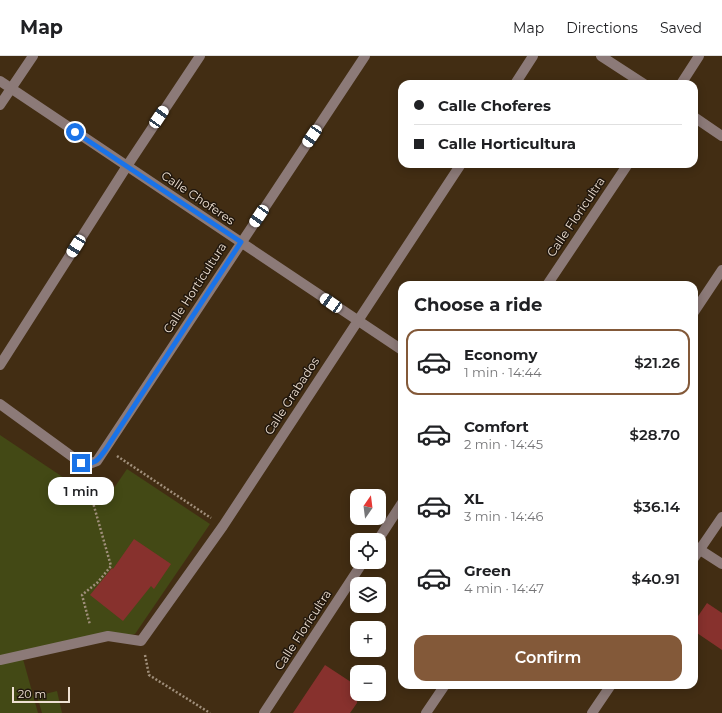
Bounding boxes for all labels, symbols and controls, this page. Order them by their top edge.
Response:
text: Map [20,16,63,39]
text: Map [513,19,544,37]
text: Directions [566,19,638,37]
text: Saved [660,19,702,37]
text: Calle Choferes [438,96,551,115]
car [147,104,171,130]
route start [66,123,84,141]
car [300,123,324,149]
text: Calle Horticultura [438,134,576,153]
street label: Calle Choferes [159,167,238,228]
street label: Calle Floricultra [543,174,608,259]
car [247,203,271,229]
car [65,233,87,259]
street label: Calle Horticultura [160,240,229,336]
car [318,291,344,315]
text: Choose a ride [414,294,542,316]
icon: car [416,344,452,380]
text: Economy [464,345,537,364]
text: $21.26 [634,353,680,372]
street label: Calle Grabados [261,354,322,437]
text: 1 min · 14:44 [464,364,542,380]
icon: car [416,416,452,452]
text: Comfort [464,417,529,436]
text: $28.70 [630,425,680,444]
text: 2 min · 14:45 [464,436,543,452]
route end [72,454,90,472]
callout: 1 min [48,477,114,505]
text: 1 min [64,483,98,499]
icon: car [416,488,452,524]
north arrow [350,489,386,525]
map controls [350,489,386,701]
text: XL [464,489,483,508]
text: $36.14 [633,497,680,516]
text: 3 min · 14:46 [464,508,544,524]
button: locate [350,533,386,569]
icon: car [416,560,452,596]
text: Green [464,561,511,580]
text: $40.91 [632,569,680,588]
button: layers [350,577,386,613]
text: 4 min · 14:47 [464,580,544,596]
street label: Calle Floricultra [271,587,334,673]
button: + [350,621,386,657]
button: Confirm [414,635,682,681]
button: − [350,665,386,701]
scale bar [12,685,70,704]
text: 20 m [18,687,46,701]

